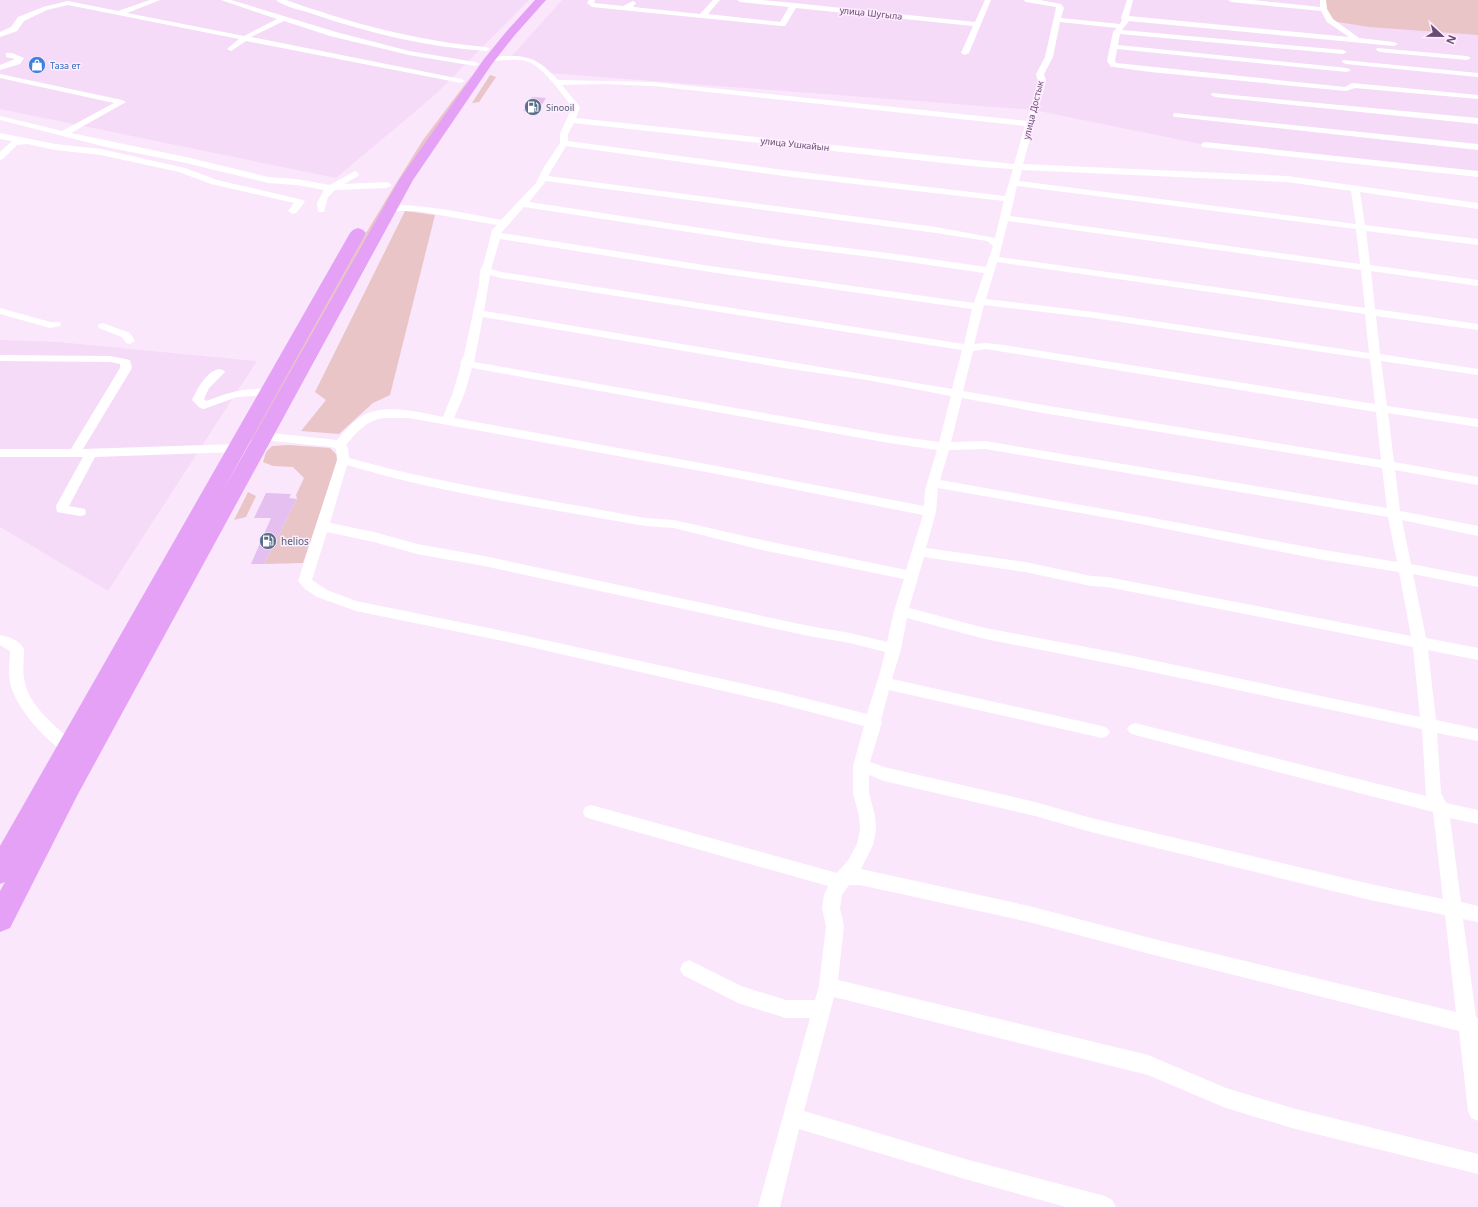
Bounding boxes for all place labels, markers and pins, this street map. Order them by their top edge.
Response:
shop icon: Таза ет [27,55,47,75]
place label: Таза ет [50,59,81,72]
fuel station icon: Sinooil [523,97,543,117]
place label: Sinooil [546,101,574,114]
fuel station icon: helios [258,531,278,551]
place label: helios [281,534,309,548]

